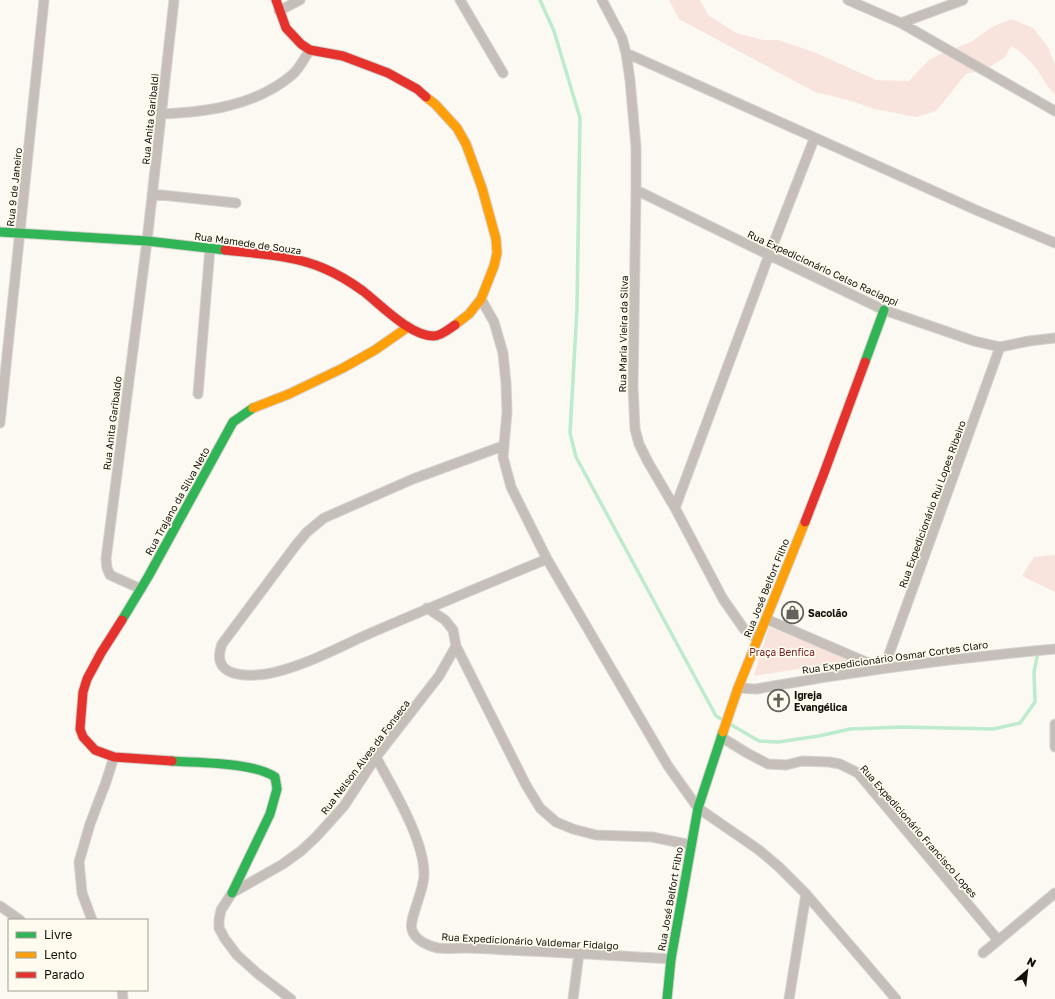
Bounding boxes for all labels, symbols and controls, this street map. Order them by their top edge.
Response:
street label: Rua Anita Garibaldi [139,73,161,165]
street label: Rua 9 de Janeiro [4,147,24,227]
street label: Rua Expedicionário Celso Raciappi [746,228,900,308]
street label: Rua Mamede de Souza [194,230,302,256]
street label: Rua Maria Vieira da Silva [616,275,630,393]
street label: Rua Anita Garibaldo [100,375,124,471]
street label: Rua Expedicionário Rui Lopes Ribeiro [896,419,968,589]
street label: Rua Trajano da Silva Neto [142,445,212,557]
street label: Rua José Belfort Filho [741,537,791,639]
shop icon: Sacolão [779,600,805,626]
place label: Sacolão [808,607,847,619]
street label: Rua Expedicionário Osmar Cortes Claro [801,638,989,676]
park label: Praça Benfica [749,646,815,658]
church icon: Igreja Evangélica [766,688,792,714]
place label: Igreja Evangélica [794,689,848,713]
street label: Rua Nelson Alves da Fonseca [318,697,412,817]
street label: Rua Expedicionário Francisco Lopes [858,762,980,900]
street label: Rua José Belfort Filho [655,846,685,952]
legend [8,919,148,991]
text: Livre [44,927,72,942]
street label: Rua Expedicionário Valdemar Fidalgo [441,930,619,952]
text: Lento [44,947,77,962]
north arrow [1007,951,1047,991]
text: N [1025,954,1039,969]
text: Parado [44,967,84,982]

